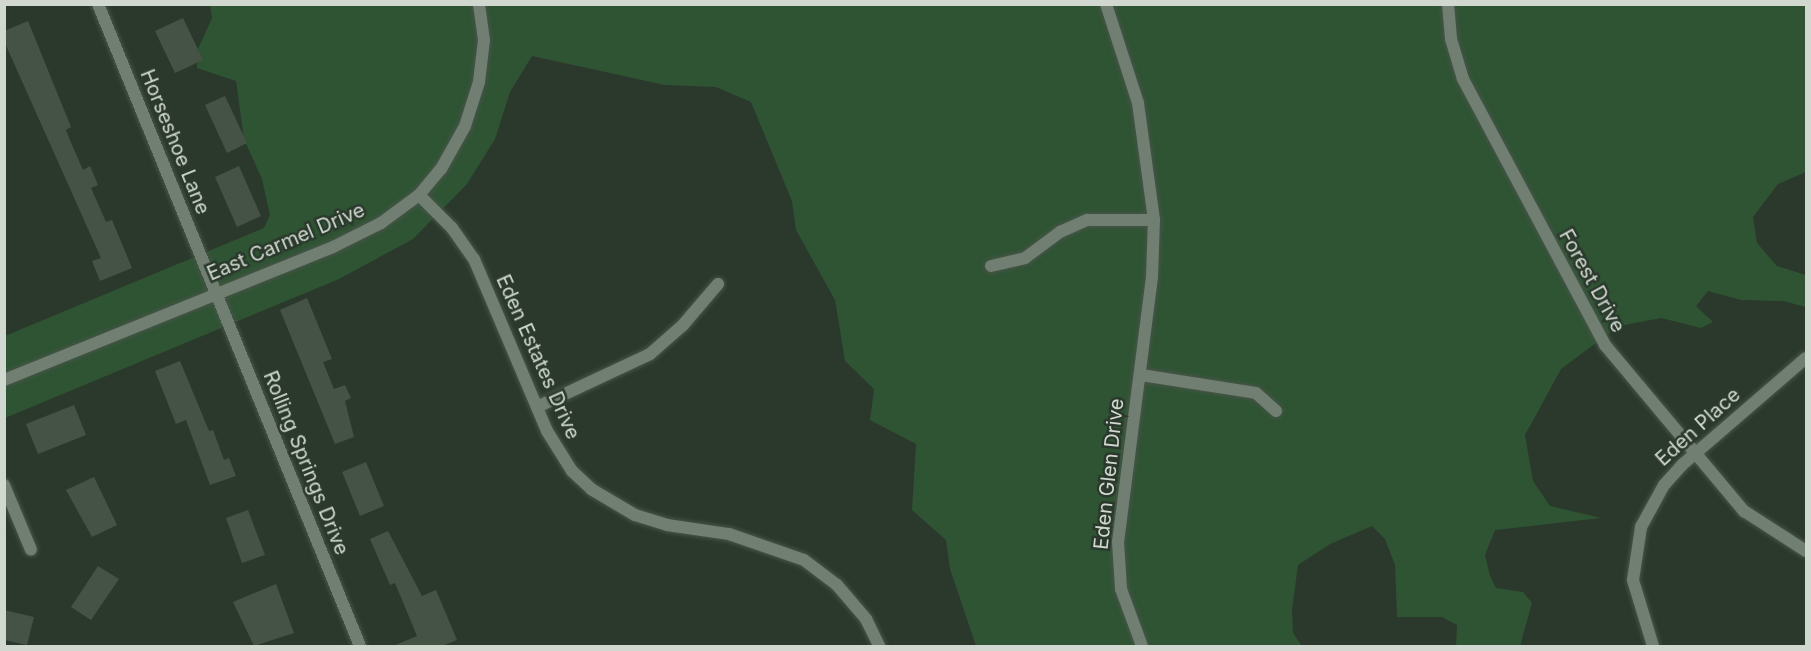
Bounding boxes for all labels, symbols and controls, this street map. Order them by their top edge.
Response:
street label: Horseshoe Lane [135,66,215,218]
street label: East Carmel Drive [204,198,368,286]
street label: Forest Drive [1554,225,1630,337]
street label: Eden Estates Drive [491,271,585,443]
street label: Rolling Springs Drive [258,367,354,559]
street label: Eden Place [1651,383,1745,471]
street label: Eden Glen Drive [1089,397,1129,551]

